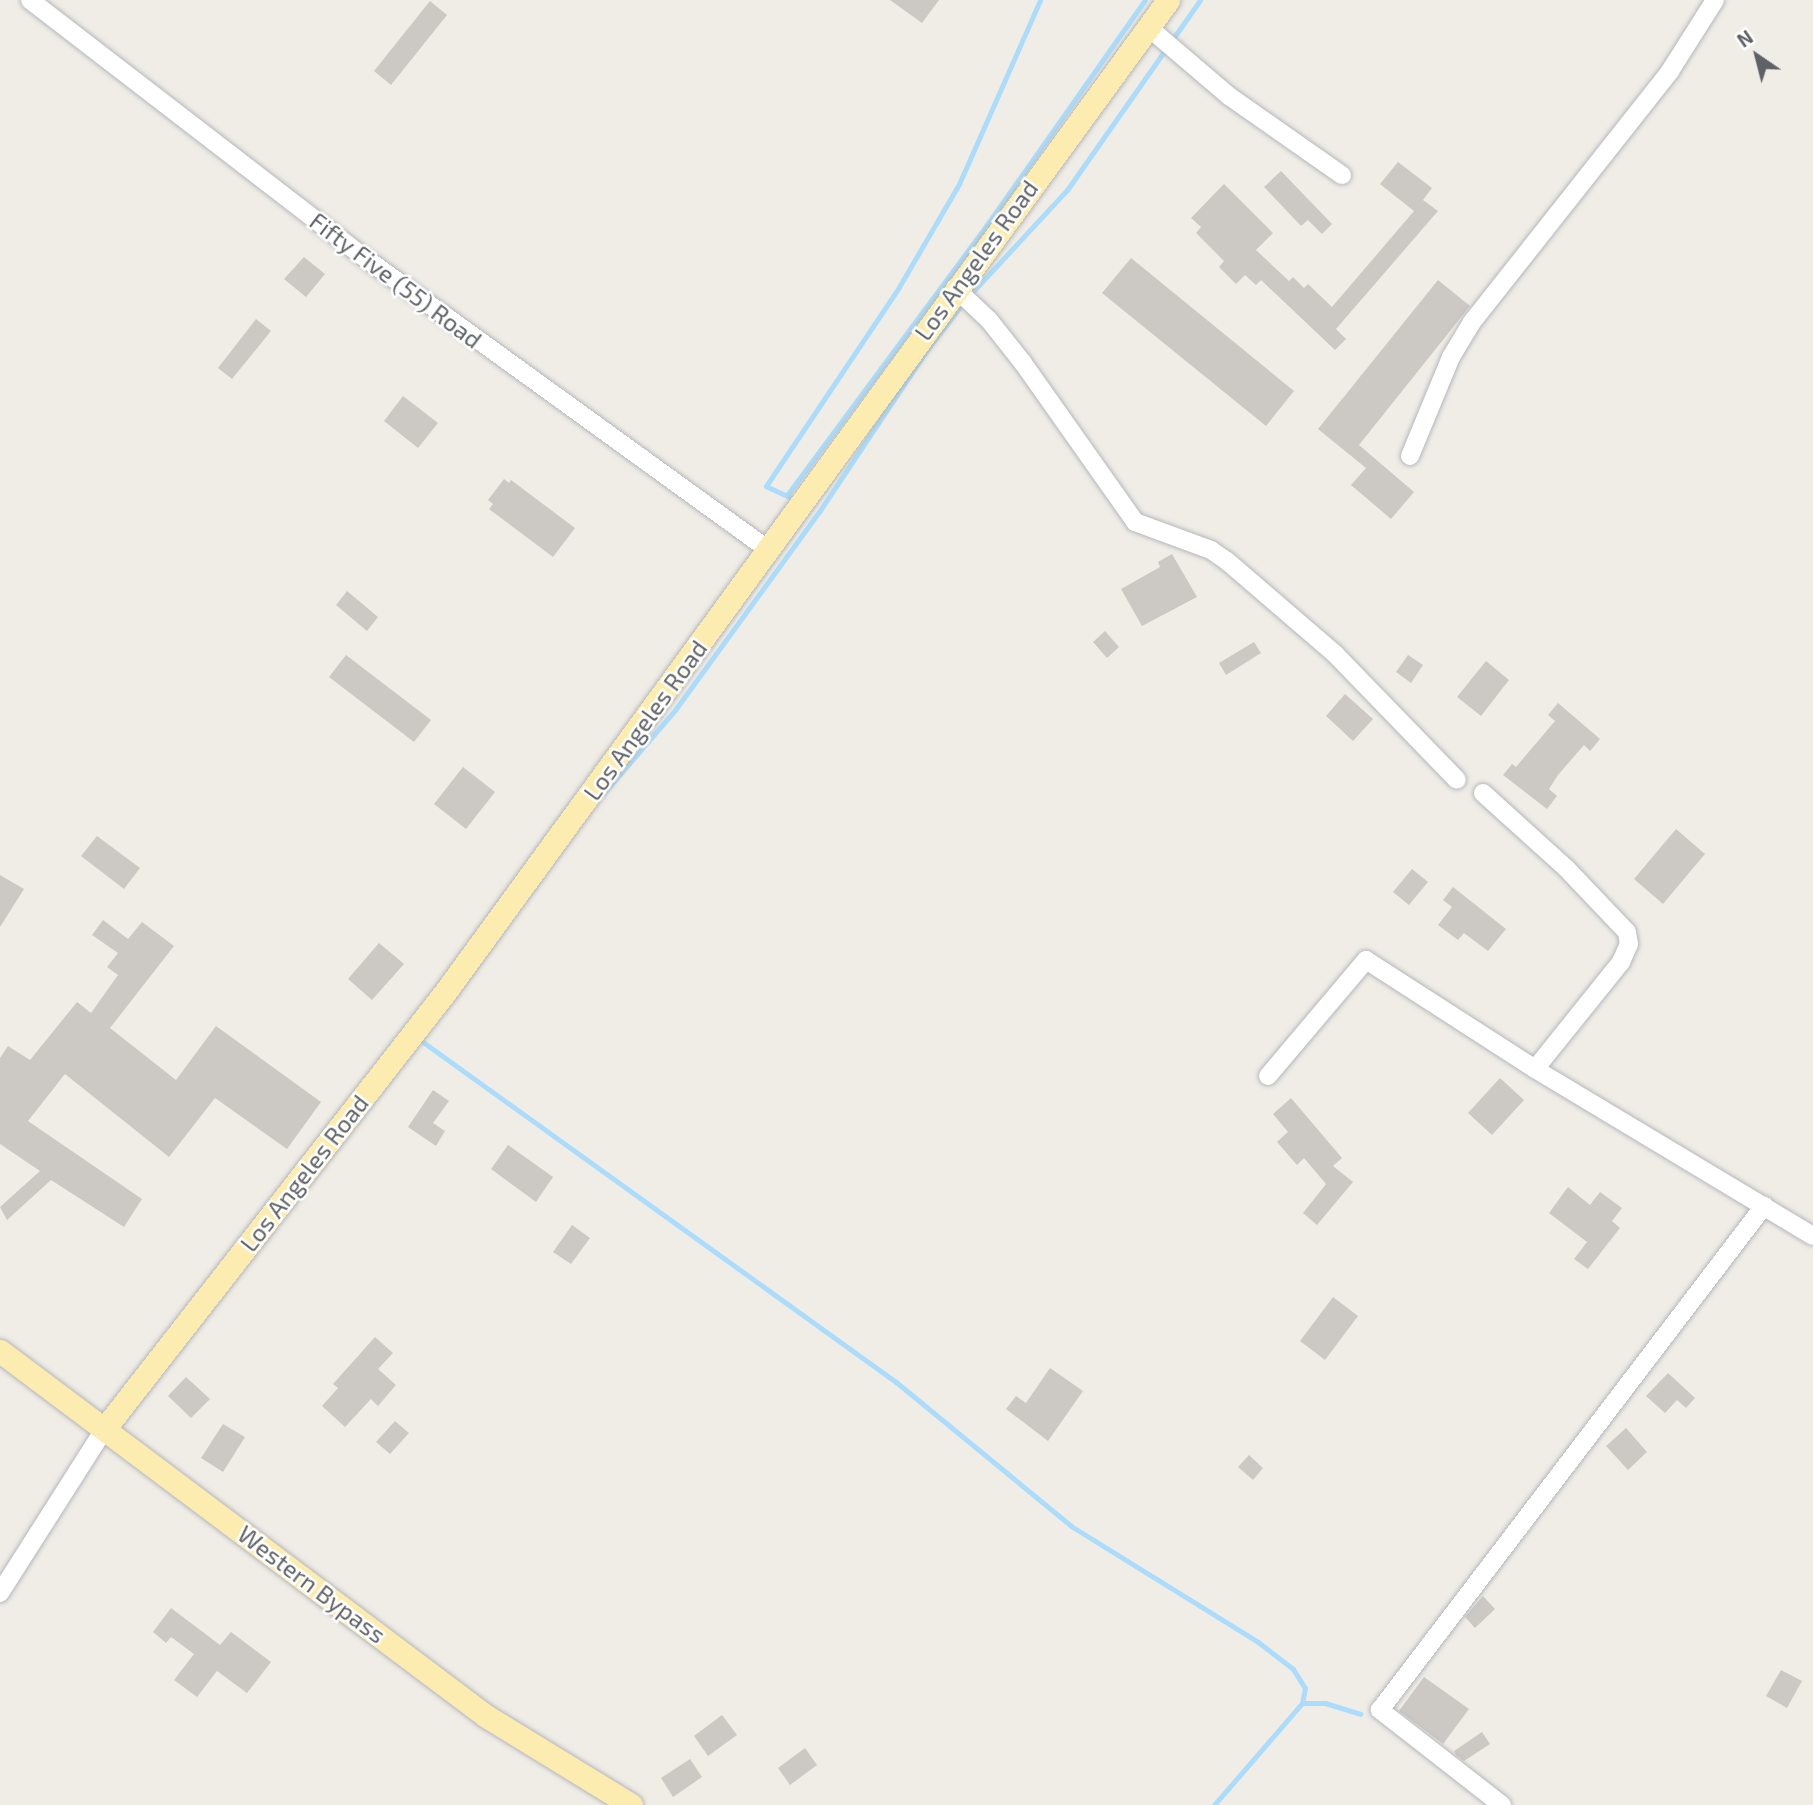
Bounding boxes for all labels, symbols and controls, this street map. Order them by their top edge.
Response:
north arrow [1722,21,1792,91]
text: N [1732,25,1757,52]
street label: Los Angeles Road [908,174,1044,346]
street label: Fifty Five (55) Road [304,206,488,354]
street label: Los Angeles Road [577,634,713,806]
street label: Los Angeles Road [234,1089,374,1257]
street label: Western Bypass [232,1519,392,1649]

